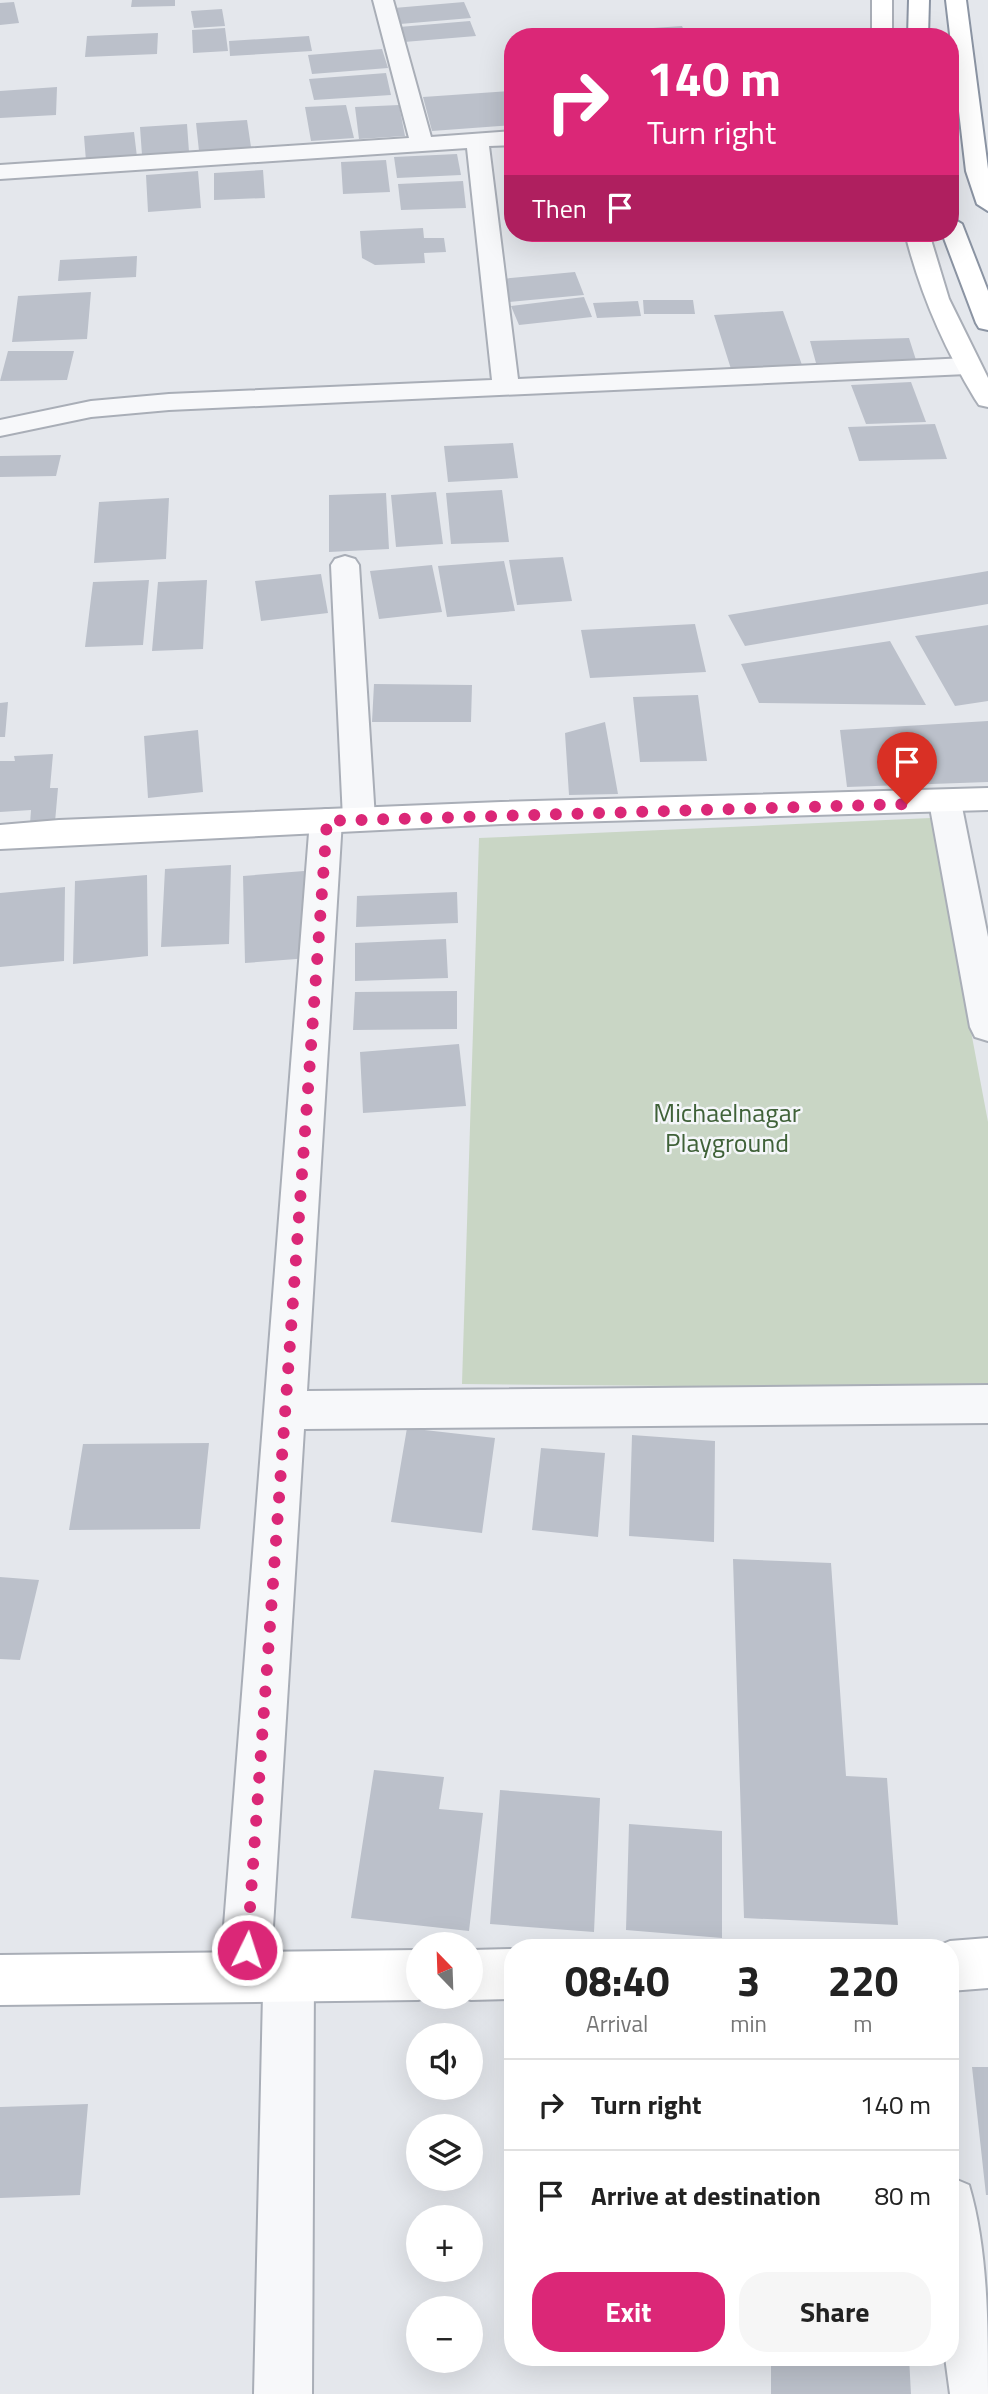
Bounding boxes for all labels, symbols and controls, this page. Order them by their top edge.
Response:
text: 140 m [647,40,781,115]
icon: right [532,56,623,147]
text: Turn right [647,108,776,156]
text: Then [532,189,587,228]
icon: arrive [601,189,639,227]
pin [877,732,937,804]
icon: arrive [888,743,926,781]
park label: Michaelnagar Playground [653,1093,801,1162]
position arrow [210,1913,284,1987]
north arrow [406,1932,483,2009]
map controls [406,1932,483,2373]
text: 08:40 [565,1948,670,2012]
text: 3 [737,1948,760,2012]
text: 220 [828,1948,898,2012]
text: Arrival [586,2006,648,2041]
text: min [730,2006,767,2041]
text: m [853,2006,873,2041]
button: sound [406,2023,483,2100]
text: Turn right [591,2085,702,2124]
text: 140 m [860,2085,931,2124]
icon: right [532,2086,570,2124]
button: layers [406,2114,483,2191]
text: Arrive at destination [591,2176,821,2215]
text: 80 m [874,2176,931,2215]
icon: arrive [532,2177,570,2215]
button: + [406,2205,483,2282]
button: Exit [532,2272,725,2352]
button: Share [739,2272,931,2352]
button: − [406,2296,483,2373]

